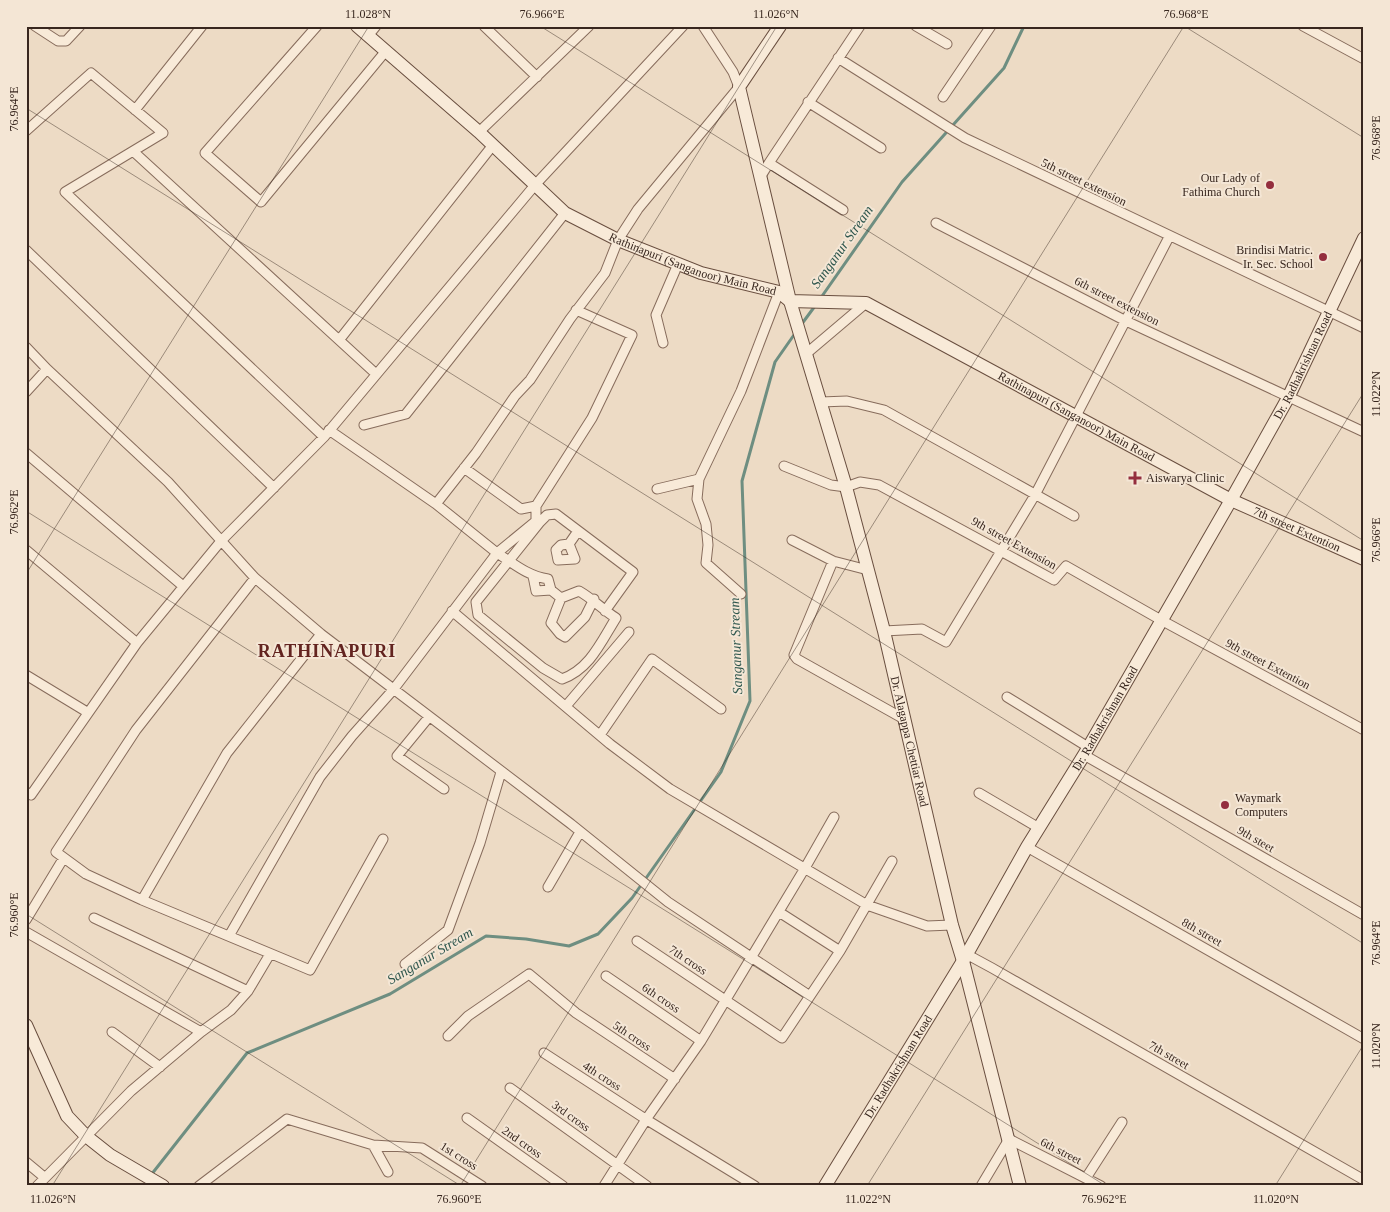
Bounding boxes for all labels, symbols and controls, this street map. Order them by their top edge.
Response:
text: 11.028°N [345,7,391,21]
text: 76.966°E [519,7,565,21]
text: 11.026°N [753,7,799,21]
text: 76.968°E [1163,7,1209,21]
text: 76.964°E [7,86,21,132]
text: 76.968°E [1369,115,1383,161]
street label: 5th street extension [1039,155,1129,209]
place label: Our Lady of Fathima Church [1182,171,1260,199]
marker: Our Lady of Fathima Church [1264,179,1276,191]
water label: Sanganur Stream [808,203,876,291]
street label: Rathinapuri (Sanganoor) Main Road [607,230,778,298]
place label: Brindisi Matric. Ir. Sec. School [1236,243,1314,271]
marker: Brindisi Matric. Ir. Sec. School [1317,251,1329,263]
street label: 6th street extension [1072,274,1162,328]
street label: Dr. Radhakrishnan Road [1271,309,1335,422]
street label: Rathinapuri (Sanganoor) Main Road [996,369,1157,464]
text: 11.022°N [1369,371,1383,417]
marker: Aiswarya Clinic [1128,471,1142,485]
place label: Aiswarya Clinic [1146,471,1224,485]
text: 76.962°E [7,489,21,535]
street label: 7th street Extention [1251,504,1343,555]
street label: 9th street Extension [969,514,1059,572]
text: 76.966°E [1369,517,1383,563]
water label: Sanganur Stream [727,597,745,695]
street label: 9th street Extention [1223,636,1313,692]
district label: RATHINAPURI [258,641,396,661]
street label: Dr. Radhakrishnan Road [1069,664,1141,773]
street label: Dr. Alagappa Chettiar Road [888,675,931,808]
place label: Waymark Computers [1235,791,1288,819]
marker: Waymark Computers [1219,799,1231,811]
street label: 9th steet [1235,823,1278,855]
text: 76.960°E [7,892,21,938]
street label: 8th street [1179,915,1225,949]
text: 76.964°E [1369,920,1383,966]
water label: Sanganur Stream [385,925,475,987]
street label: 7th cross [666,942,710,978]
street label: 6th cross [639,980,683,1016]
street label: Dr. Radhakrishnan Road [861,1013,935,1121]
street label: 5th cross [610,1018,654,1054]
text: 11.020°N [1369,1023,1383,1069]
street label: 7th street [1146,1038,1192,1072]
street label: 4th cross [580,1058,624,1094]
street label: 3rd cross [549,1098,593,1135]
street label: 2nd cross [499,1123,545,1161]
street label: 6th street [1038,1135,1085,1168]
street label: 1st cross [438,1139,481,1173]
text: 11.026°N [30,1192,76,1206]
text: 76.960°E [436,1192,482,1206]
text: 11.022°N [845,1192,891,1206]
text: 76.962°E [1081,1192,1127,1206]
text: 11.020°N [1253,1192,1299,1206]

